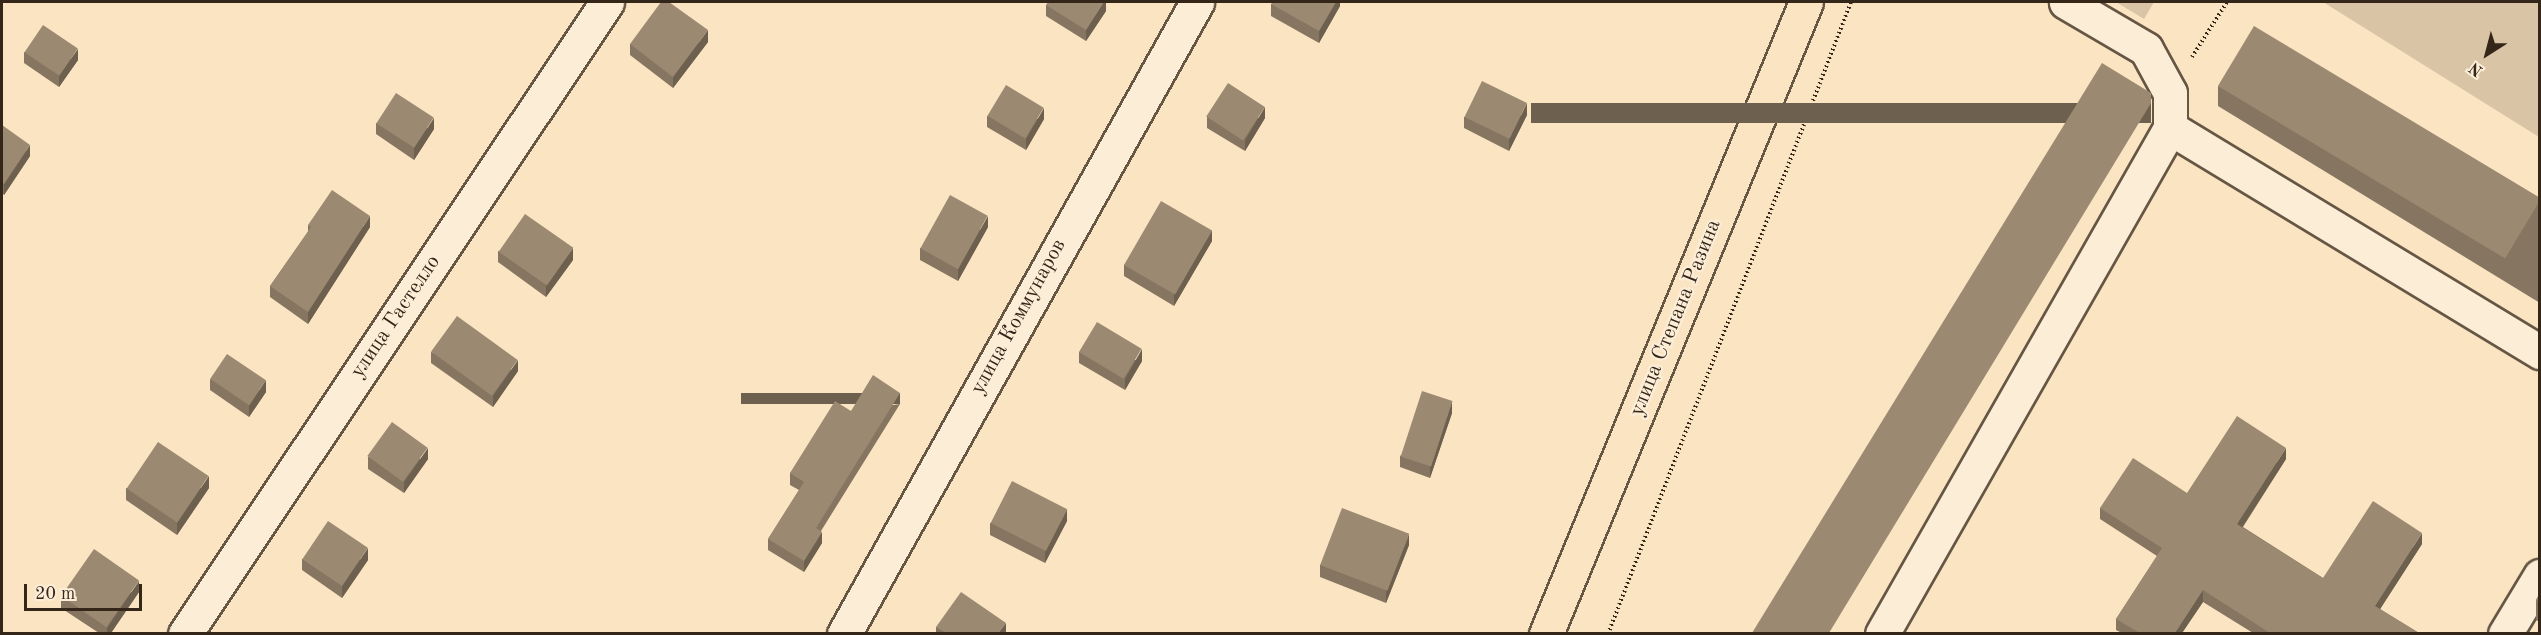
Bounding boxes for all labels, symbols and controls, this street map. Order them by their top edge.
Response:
north arrow [2457,24,2517,84]
text: N [2467,58,2486,79]
street label: улица Степана Разина [1625,216,1727,420]
street label: улица Коммунаров [966,235,1072,399]
street label: улица Гастелло [346,251,446,383]
scale bar [27,572,146,610]
text: 20 m [35,585,75,603]

